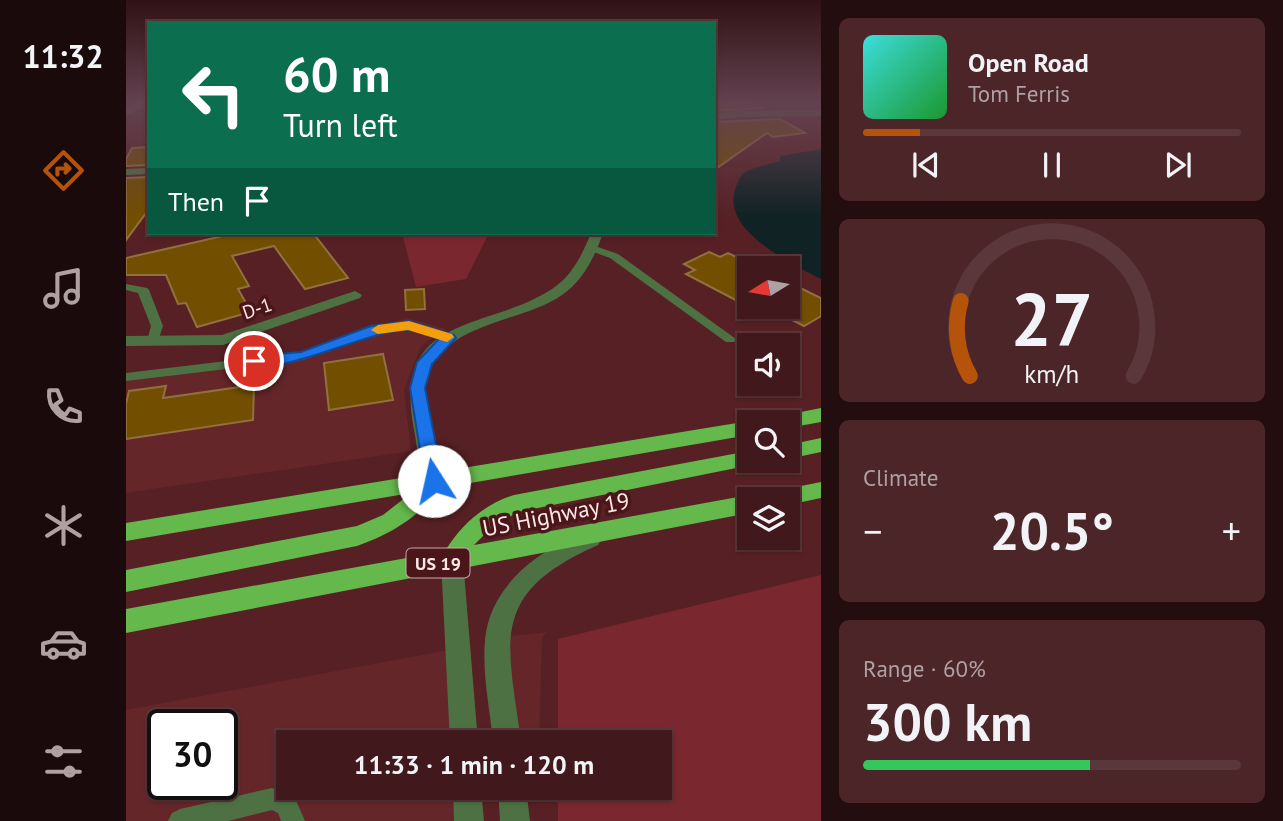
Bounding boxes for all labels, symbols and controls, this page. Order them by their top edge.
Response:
text: 11:32 [22,35,104,77]
text: 60 m [283,42,390,106]
text: Open Road [968,46,1089,79]
icon: left [168,49,259,140]
text: Tom Ferris [968,79,1070,108]
text: Turn left [283,104,398,146]
icon: directions [39,146,88,195]
icon: previous [907,146,945,184]
icon: pause [1033,146,1071,184]
icon: next [1159,146,1197,184]
icon: arrive [238,182,276,220]
text: Then [168,185,224,218]
north arrow [737,256,800,318]
map controls [737,256,800,550]
icon: music [39,264,88,313]
text: 27 [1011,273,1093,367]
street label: D-1 [239,292,275,324]
pin [224,331,284,391]
button: sound [737,333,800,396]
icon: arrive [235,342,273,380]
text: km/h [1025,358,1079,390]
icon: phone [39,382,88,431]
button: search [737,410,800,473]
position arrow [397,444,471,518]
text: Climate [863,463,938,492]
street label: US Highway 19 [480,486,632,542]
button: layers [737,487,800,550]
text: 20.5° [990,497,1114,564]
icon: climate [39,501,88,550]
text: − [863,506,882,555]
text: + [1222,506,1241,555]
road number: US 19 [406,548,470,578]
icon: car [39,619,88,668]
text: Range · 60% [863,654,986,683]
text: 300 km [863,688,1032,755]
speed limit sign: 30 [147,709,238,800]
icon: filters [39,737,88,786]
text: 11:33 · 1 min · 120 m [354,748,594,781]

